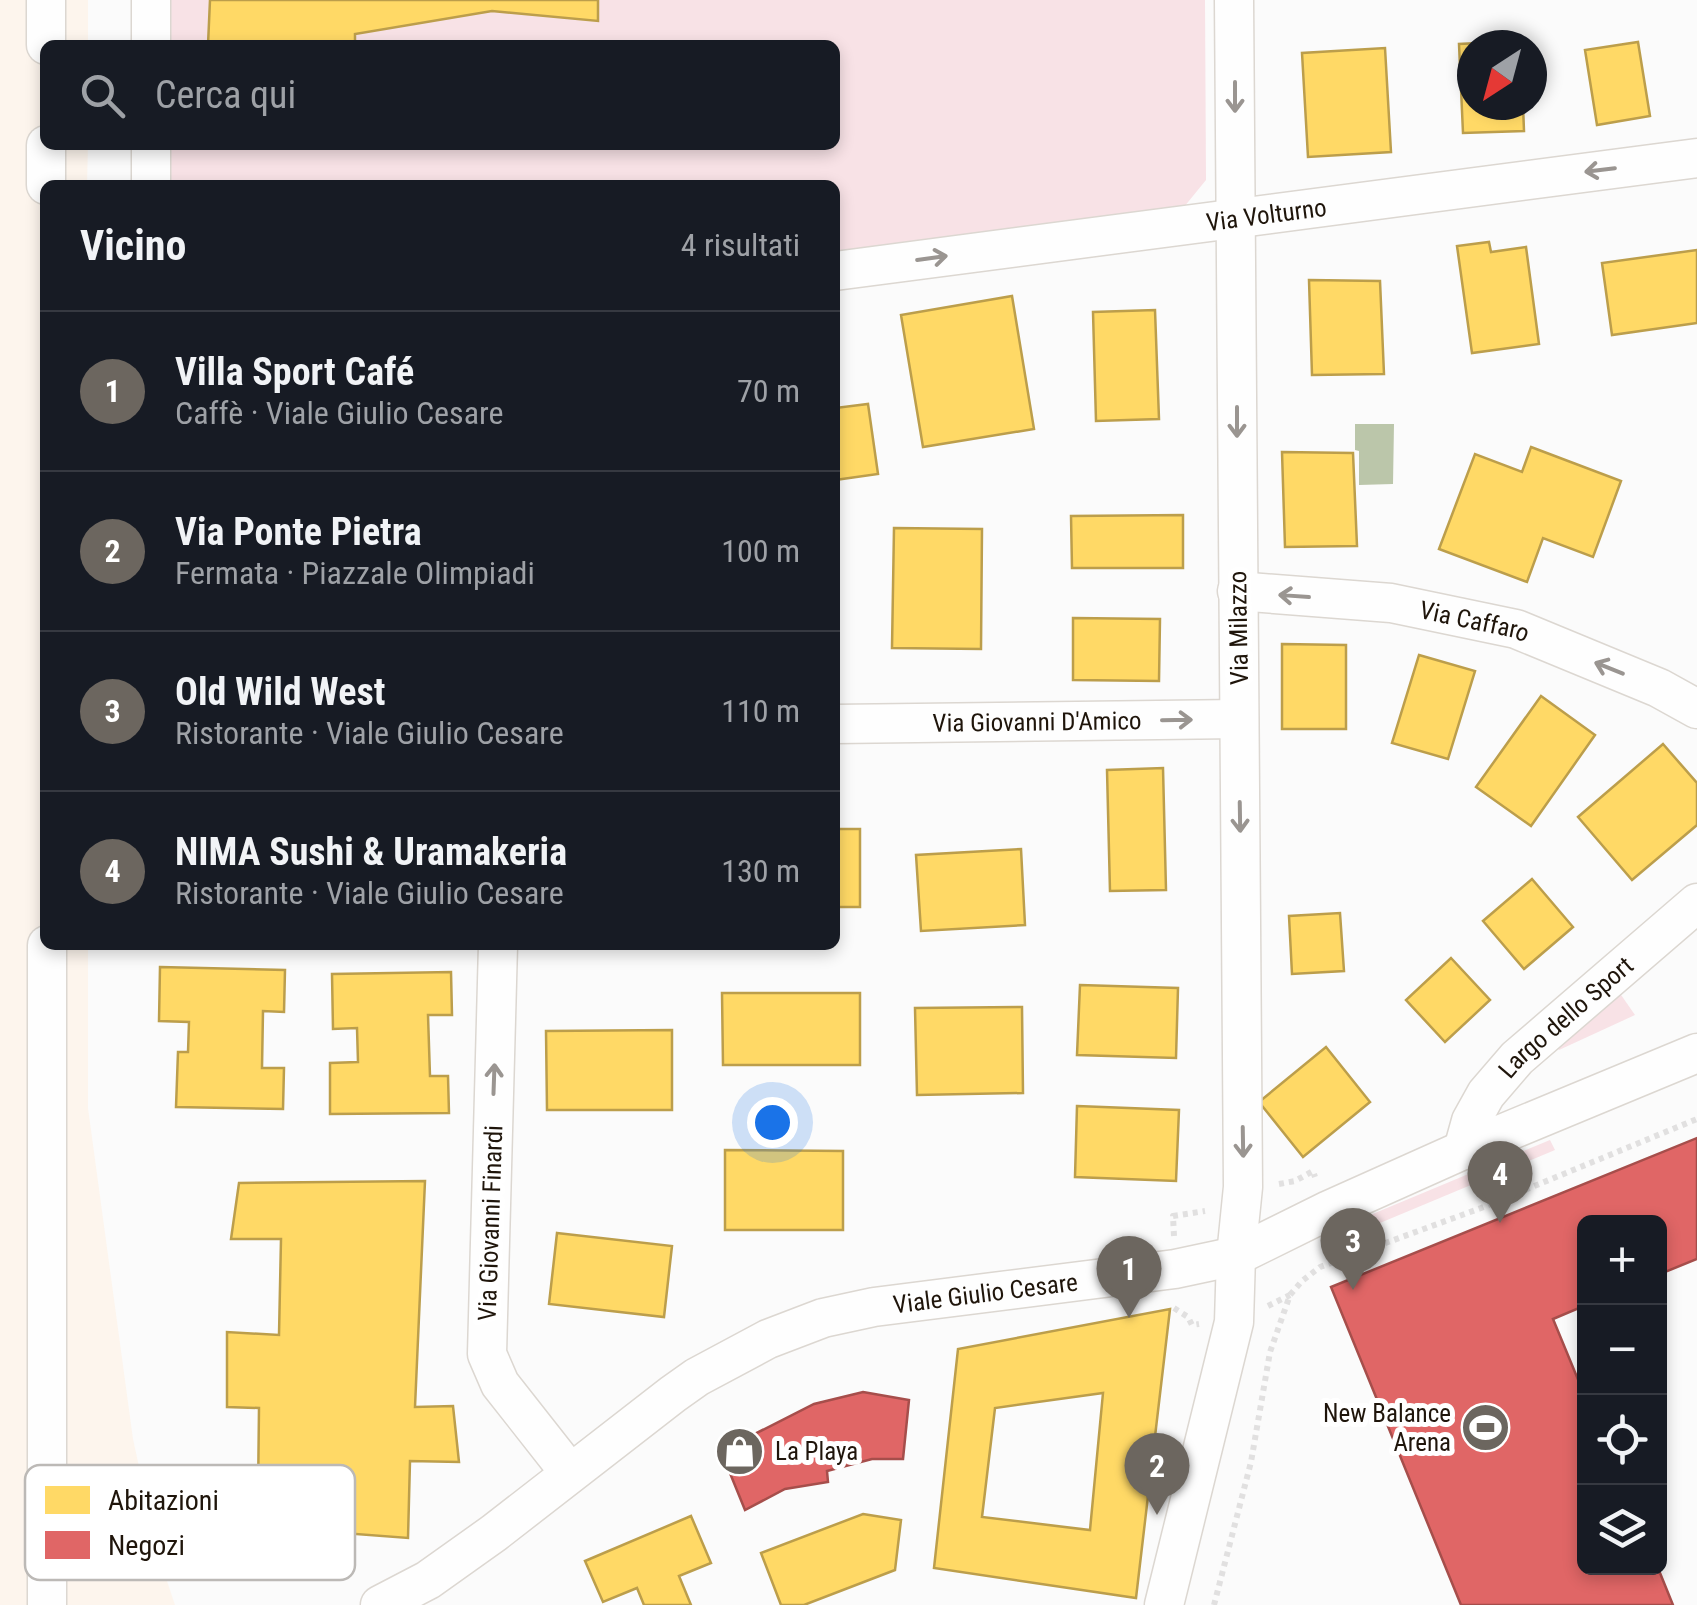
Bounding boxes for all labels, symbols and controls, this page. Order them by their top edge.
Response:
north arrow [1457,30,1547,120]
search box [40,40,840,150]
icon: search [75,68,130,123]
text: Cerca qui [155,73,296,117]
one-way arrow [1226,80,1244,113]
one-way arrow [1585,161,1617,180]
street label: Via Volturno [1204,193,1328,237]
text: Vicino [80,221,186,270]
text: 4 risultati [681,226,800,264]
one-way arrow [915,248,947,267]
text: Villa Sport Café [175,350,414,394]
text: 1 [104,372,121,410]
text: 70 m [737,372,800,410]
text: Caffè · Viale Giulio Cesare [175,394,503,432]
one-way arrow [1227,406,1246,438]
text: Via Ponte Pietra [175,510,422,554]
text: 2 [104,532,121,570]
text: 100 m [721,532,800,570]
text: Fermata · Piazzale Olimpiadi [175,554,535,592]
street label: Via Milazzo [1223,571,1254,685]
one-way arrow [1279,586,1311,605]
street label: Via Caffaro [1417,595,1534,648]
one-way arrow [1594,657,1625,675]
text: Old Wild West [175,670,385,714]
text: 3 [104,692,121,730]
text: 110 m [721,692,800,730]
street label: Via Giovanni D'Amico [932,706,1142,738]
one-way arrow [1160,710,1193,730]
text: Ristorante · Viale Giulio Cesare [175,714,564,752]
one-way arrow [1230,800,1249,832]
text: NIMA Sushi & Uramakeria [175,830,567,874]
text: 4 [104,852,121,890]
text: 130 m [721,852,800,890]
text: Ristorante · Viale Giulio Cesare [175,874,564,912]
street label: Largo dello Sport [1493,951,1639,1084]
one-way arrow [485,1063,504,1095]
your location [747,1097,798,1148]
street label: Via Giovanni Finardi [473,1125,508,1321]
one-way arrow [1233,1125,1252,1157]
pin: 4 [1468,1140,1532,1223]
pin: 3 [1320,1208,1386,1290]
map controls [1577,1215,1667,1575]
button: + [1577,1215,1667,1305]
pin: 1 [1096,1236,1162,1318]
street label: Viale Giulio Cesare [891,1267,1079,1319]
button: − [1577,1305,1667,1395]
button: locate [1577,1395,1667,1485]
place label: New Balance Arena [1323,1399,1451,1457]
sports icon: New Balance Arena [1460,1401,1512,1453]
shop icon: La Playa [714,1425,766,1477]
pin: 2 [1124,1432,1190,1515]
place label: La Playa [775,1437,858,1466]
legend [25,1465,355,1580]
text: Abitazioni [108,1484,219,1517]
button: layers [1577,1485,1667,1575]
text: Negozi [108,1529,185,1562]

